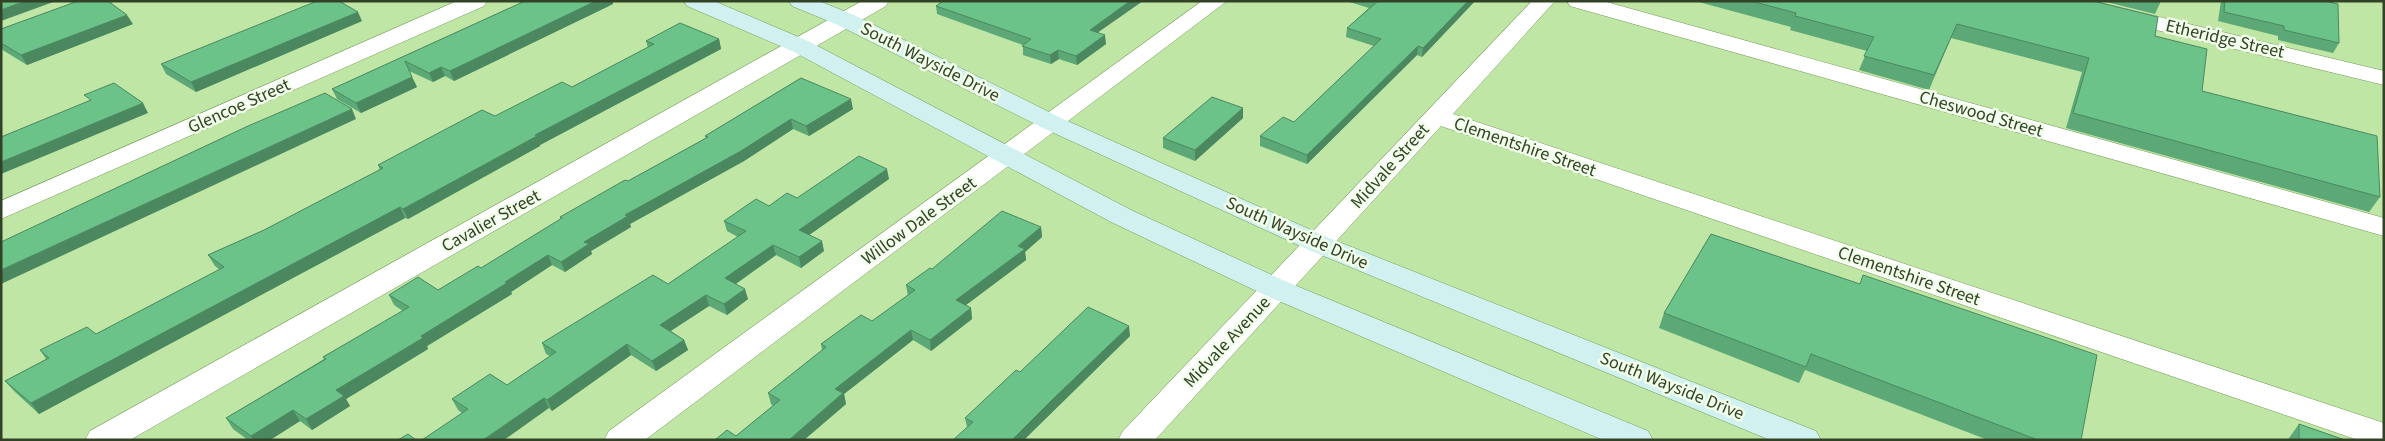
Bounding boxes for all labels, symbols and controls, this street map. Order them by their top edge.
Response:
street label: Etheridge Street [2163,13,2287,65]
street label: South Wayside Drive [856,16,1004,108]
street label: Glencoe Street [184,72,294,140]
street label: Cheswood Street [1916,84,2046,144]
street label: Clementshire Street [1451,111,1599,183]
street label: Midvale Street [1345,118,1435,214]
street label: Willow Dale Street [857,171,981,271]
street label: Cavalier Street [437,184,545,258]
street label: South Wayside Drive [1222,190,1372,276]
street label: Clementshire Street [1835,240,1983,312]
street label: Midvale Avenue [1178,291,1276,393]
street label: South Wayside Drive [1596,346,1748,426]

